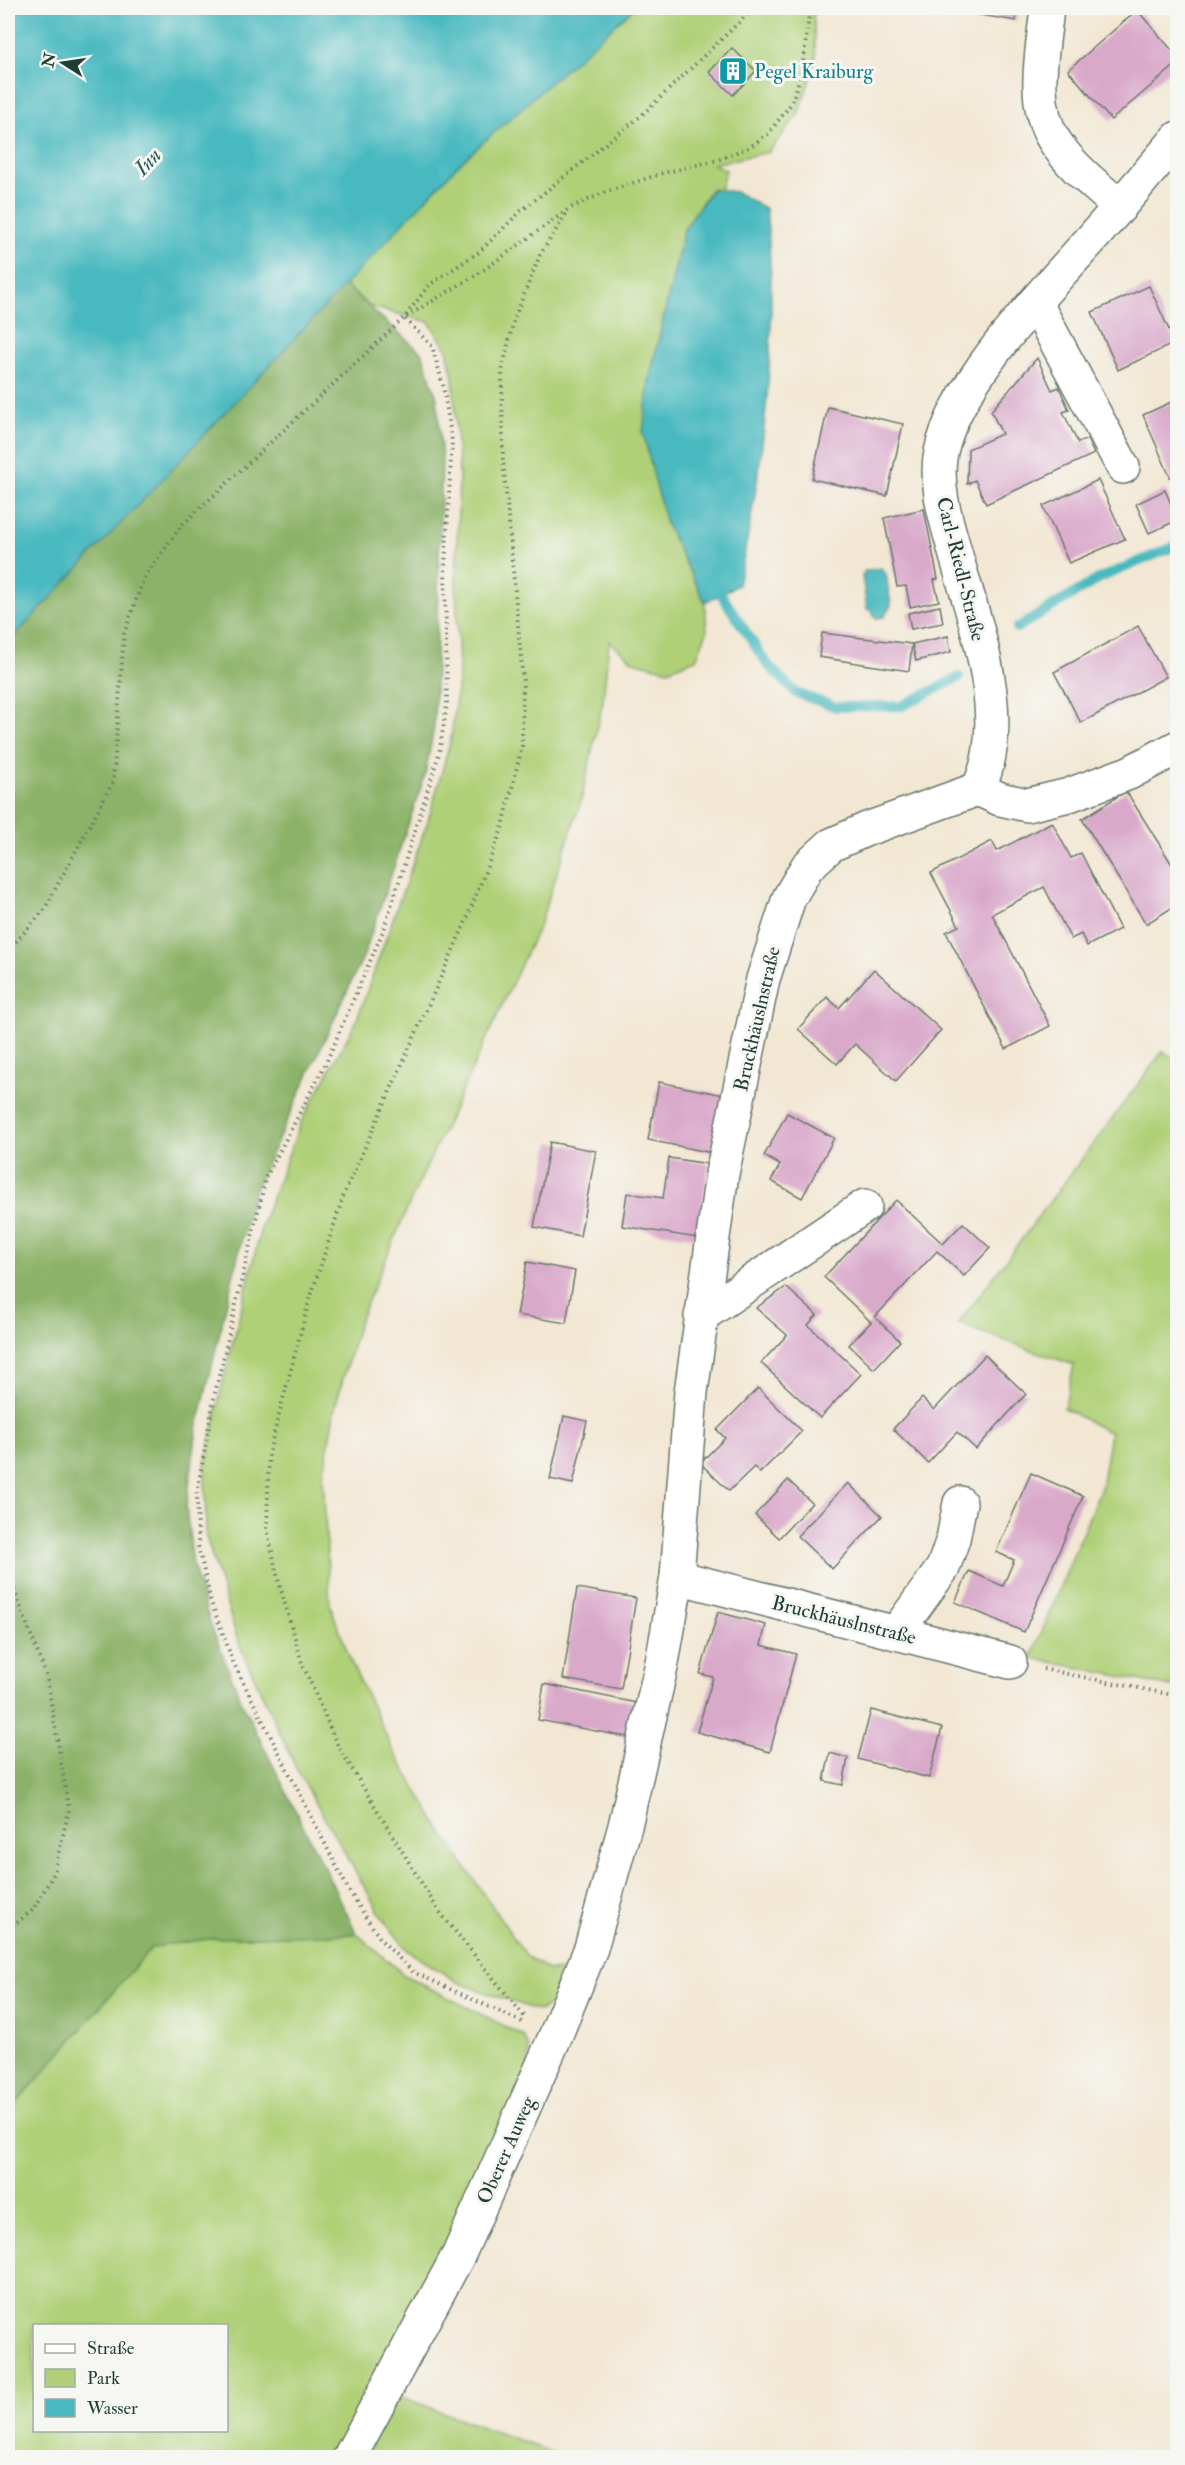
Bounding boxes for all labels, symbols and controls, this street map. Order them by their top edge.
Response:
north arrow [33,33,93,93]
text: N [38,50,61,70]
building icon: Pegel Kraiburg [717,55,749,87]
place label: Pegel Kraiburg [754,59,874,84]
water label: Inn [128,143,167,182]
street label: Carl-Riedl-Straße [931,494,991,644]
street label: Bruckhäuslnstraße [728,944,786,1094]
street label: Bruckhäuslnstraße [769,1590,919,1650]
street label: Oberer Auweg [471,2091,541,2208]
legend [33,2324,228,2432]
text: Straße [87,2337,135,2360]
text: Park [87,2367,120,2390]
text: Wasser [86,2397,138,2420]

